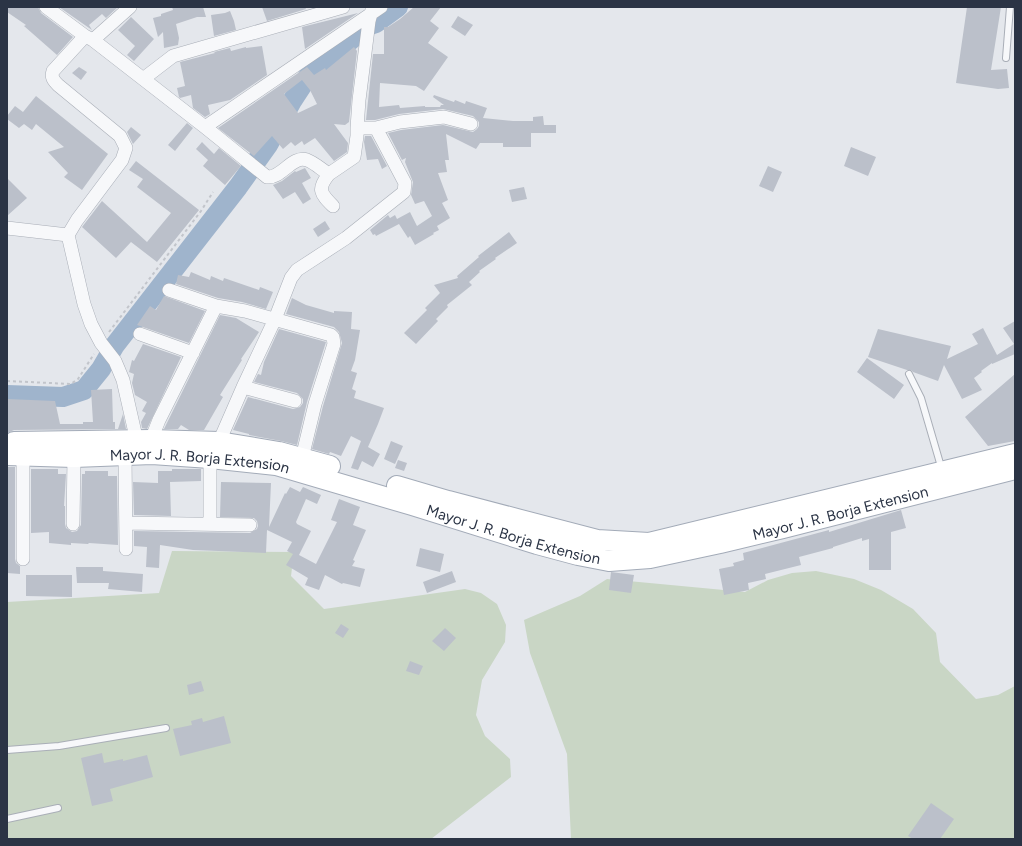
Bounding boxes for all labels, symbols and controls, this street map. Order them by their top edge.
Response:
street label: Mayor J. R. Borja Extension [109,445,292,477]
street label: Mayor J. R. Borja Extension [751,482,930,544]
street label: Mayor J. R. Borja Extension [424,501,602,568]

